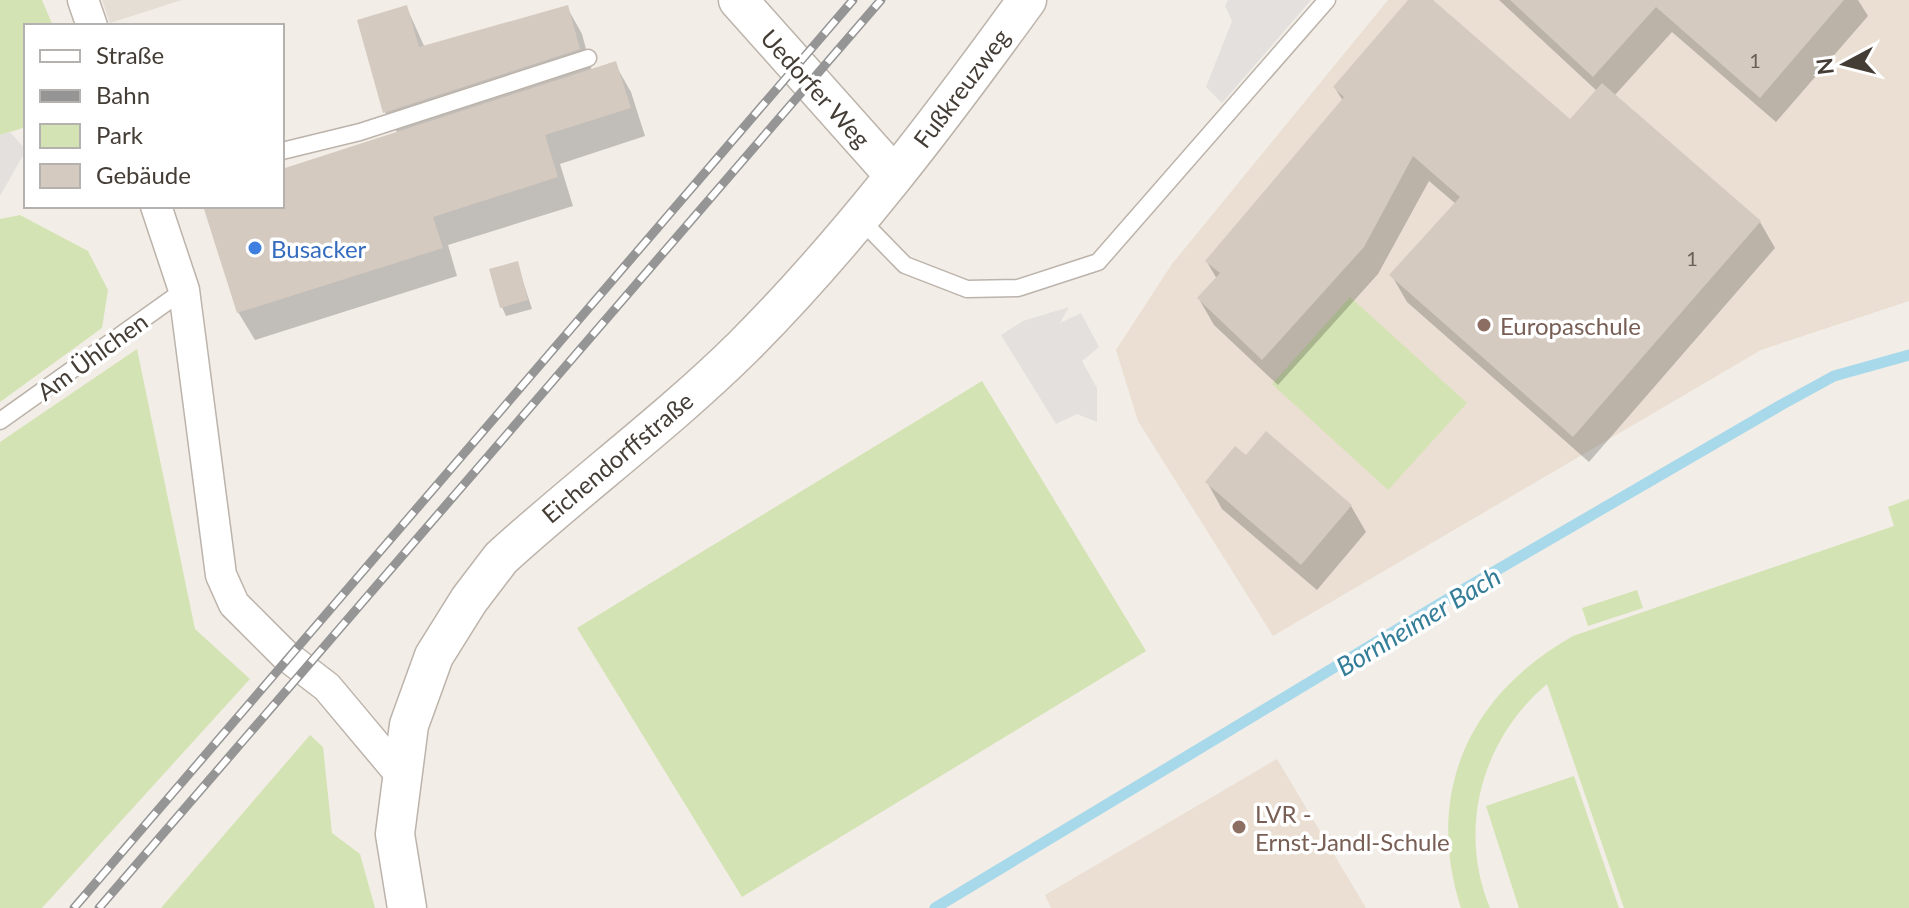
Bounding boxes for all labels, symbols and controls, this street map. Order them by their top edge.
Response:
street label: Uedorfer Weg [755,23,877,153]
street label: Fußkreuzweg [907,23,1015,153]
legend [24,24,284,208]
north arrow [1805,24,1885,104]
text: Straße [96,40,164,69]
house number: 1 [1749,48,1761,72]
text: N [1810,56,1839,77]
text: Bahn [96,80,150,109]
text: Park [96,120,144,149]
text: Gebäude [96,160,191,189]
place label: Busacker [271,234,367,263]
marker: Busacker [246,239,264,257]
house number: 1 [1686,246,1698,270]
street label: Am Ühlchen [31,306,153,406]
place label: Europaschule [1500,311,1641,340]
marker: Europaschule [1475,316,1493,334]
street label: Eichendorffstraße [536,385,698,529]
water label: Bornheimer Bach [1330,559,1506,683]
place label: LVR - Ernst-Jandl-Schule [1255,799,1450,856]
marker: LVR - Ernst-Jandl-Schule [1230,818,1248,836]

